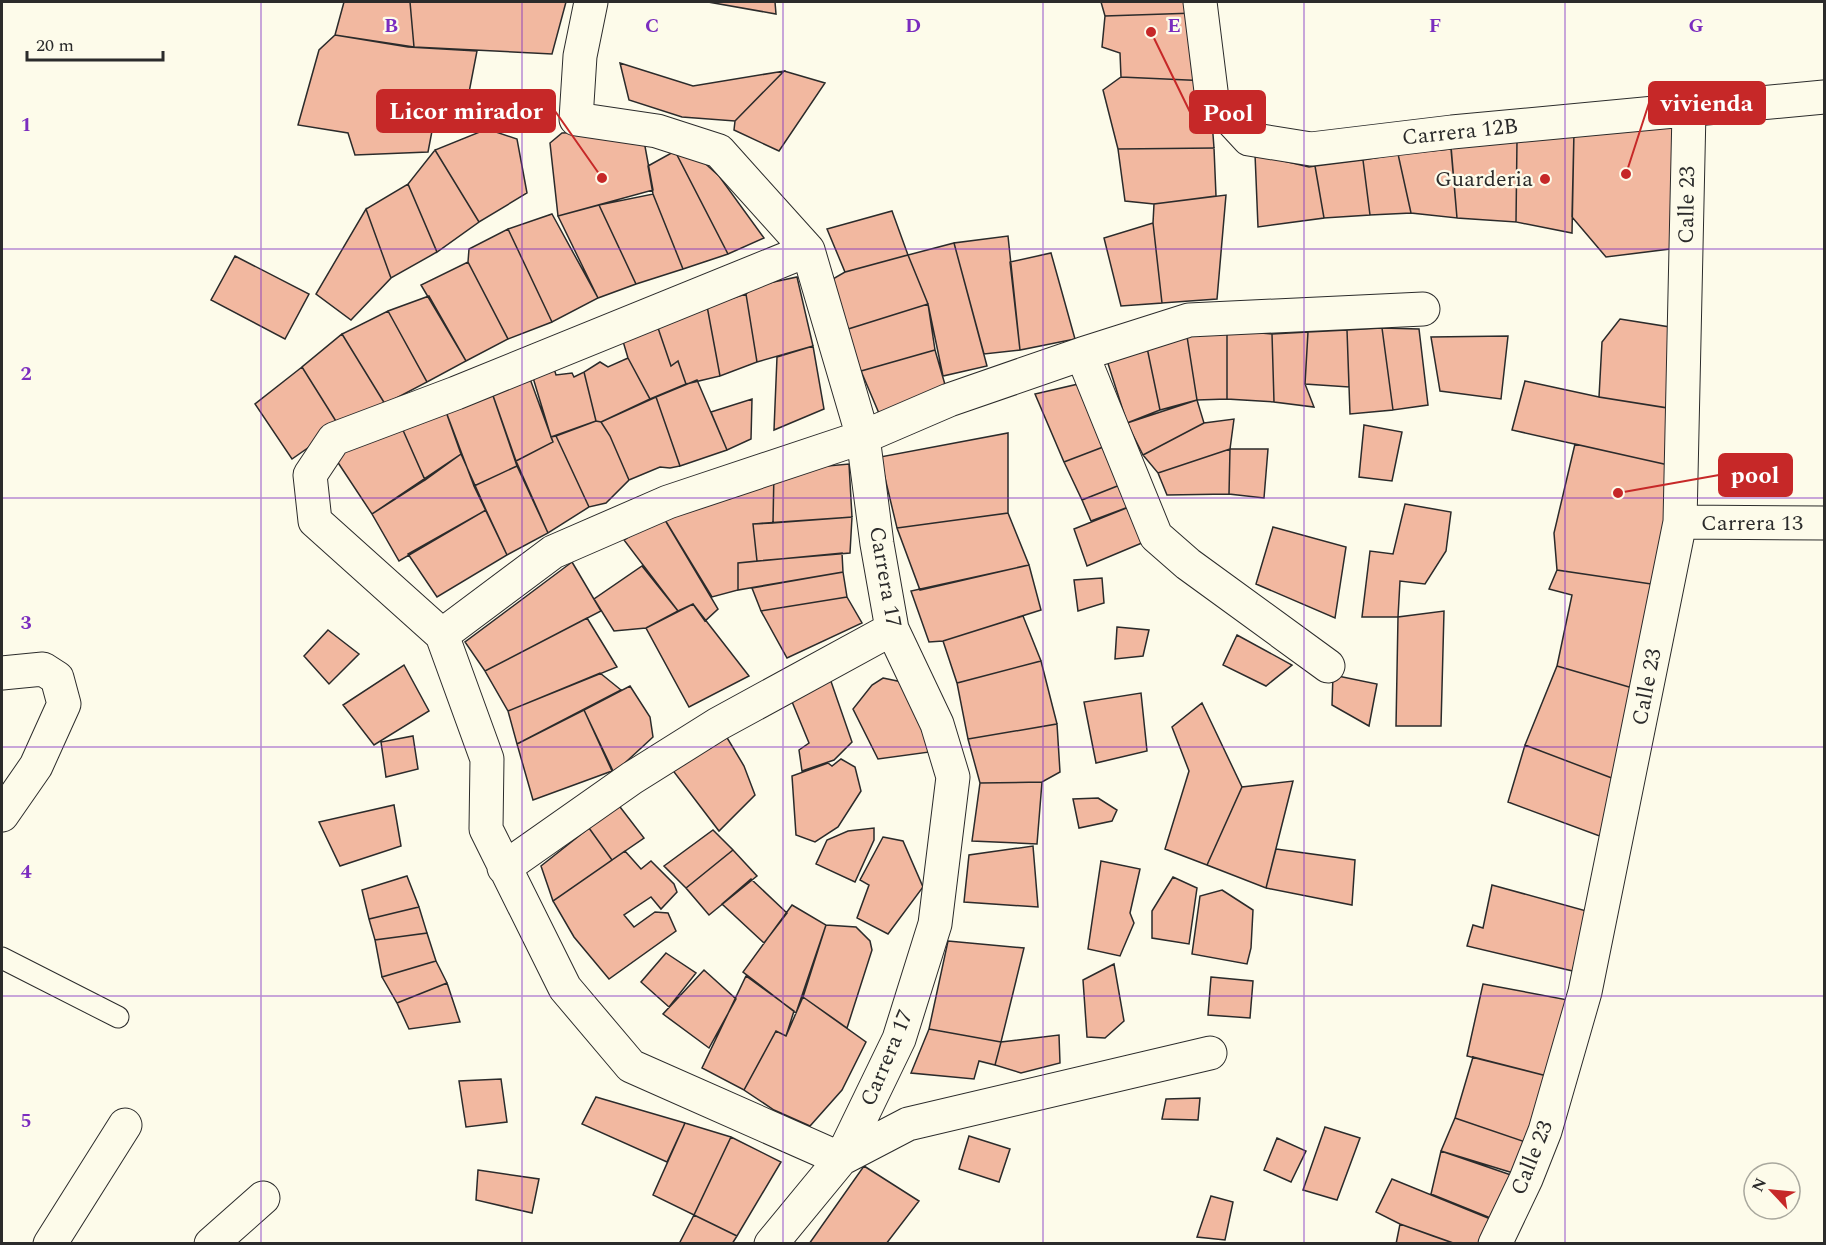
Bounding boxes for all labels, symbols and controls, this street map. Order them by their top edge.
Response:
text: B [384,11,398,41]
text: C [645,11,659,41]
text: D [905,11,921,41]
text: E [1167,11,1181,41]
text: F [1429,11,1441,41]
text: G [1688,11,1704,41]
scale bar [27,24,164,62]
text: 20 m [36,32,74,59]
callout: vivienda [1649,82,1765,124]
text: vivienda [1660,86,1754,122]
callout: Licor mirador [377,90,555,132]
callout: Pool [1190,91,1265,133]
text: Licor mirador [389,94,544,130]
text: Pool [1203,96,1253,132]
street label: Carrera 12B [1400,109,1520,155]
text: 1 [20,110,32,140]
place label: Guarderia [1435,163,1533,196]
street label: Calle 23 [1670,166,1704,244]
marker: Guarderia [1538,172,1552,186]
text: 2 [20,359,32,389]
callout: pool [1719,454,1792,496]
text: pool [1731,458,1780,494]
street label: Carrera 13 [1701,507,1803,540]
street label: Carrera 17 [860,524,910,630]
text: 3 [20,608,32,638]
street label: Calle 23 [1623,646,1671,728]
text: 4 [20,857,32,887]
street label: Carrera 17 [852,1005,922,1111]
text: 5 [20,1106,32,1136]
street label: Calle 23 [1502,1116,1562,1200]
north arrow [1742,1161,1802,1221]
text: N [1746,1174,1773,1196]

